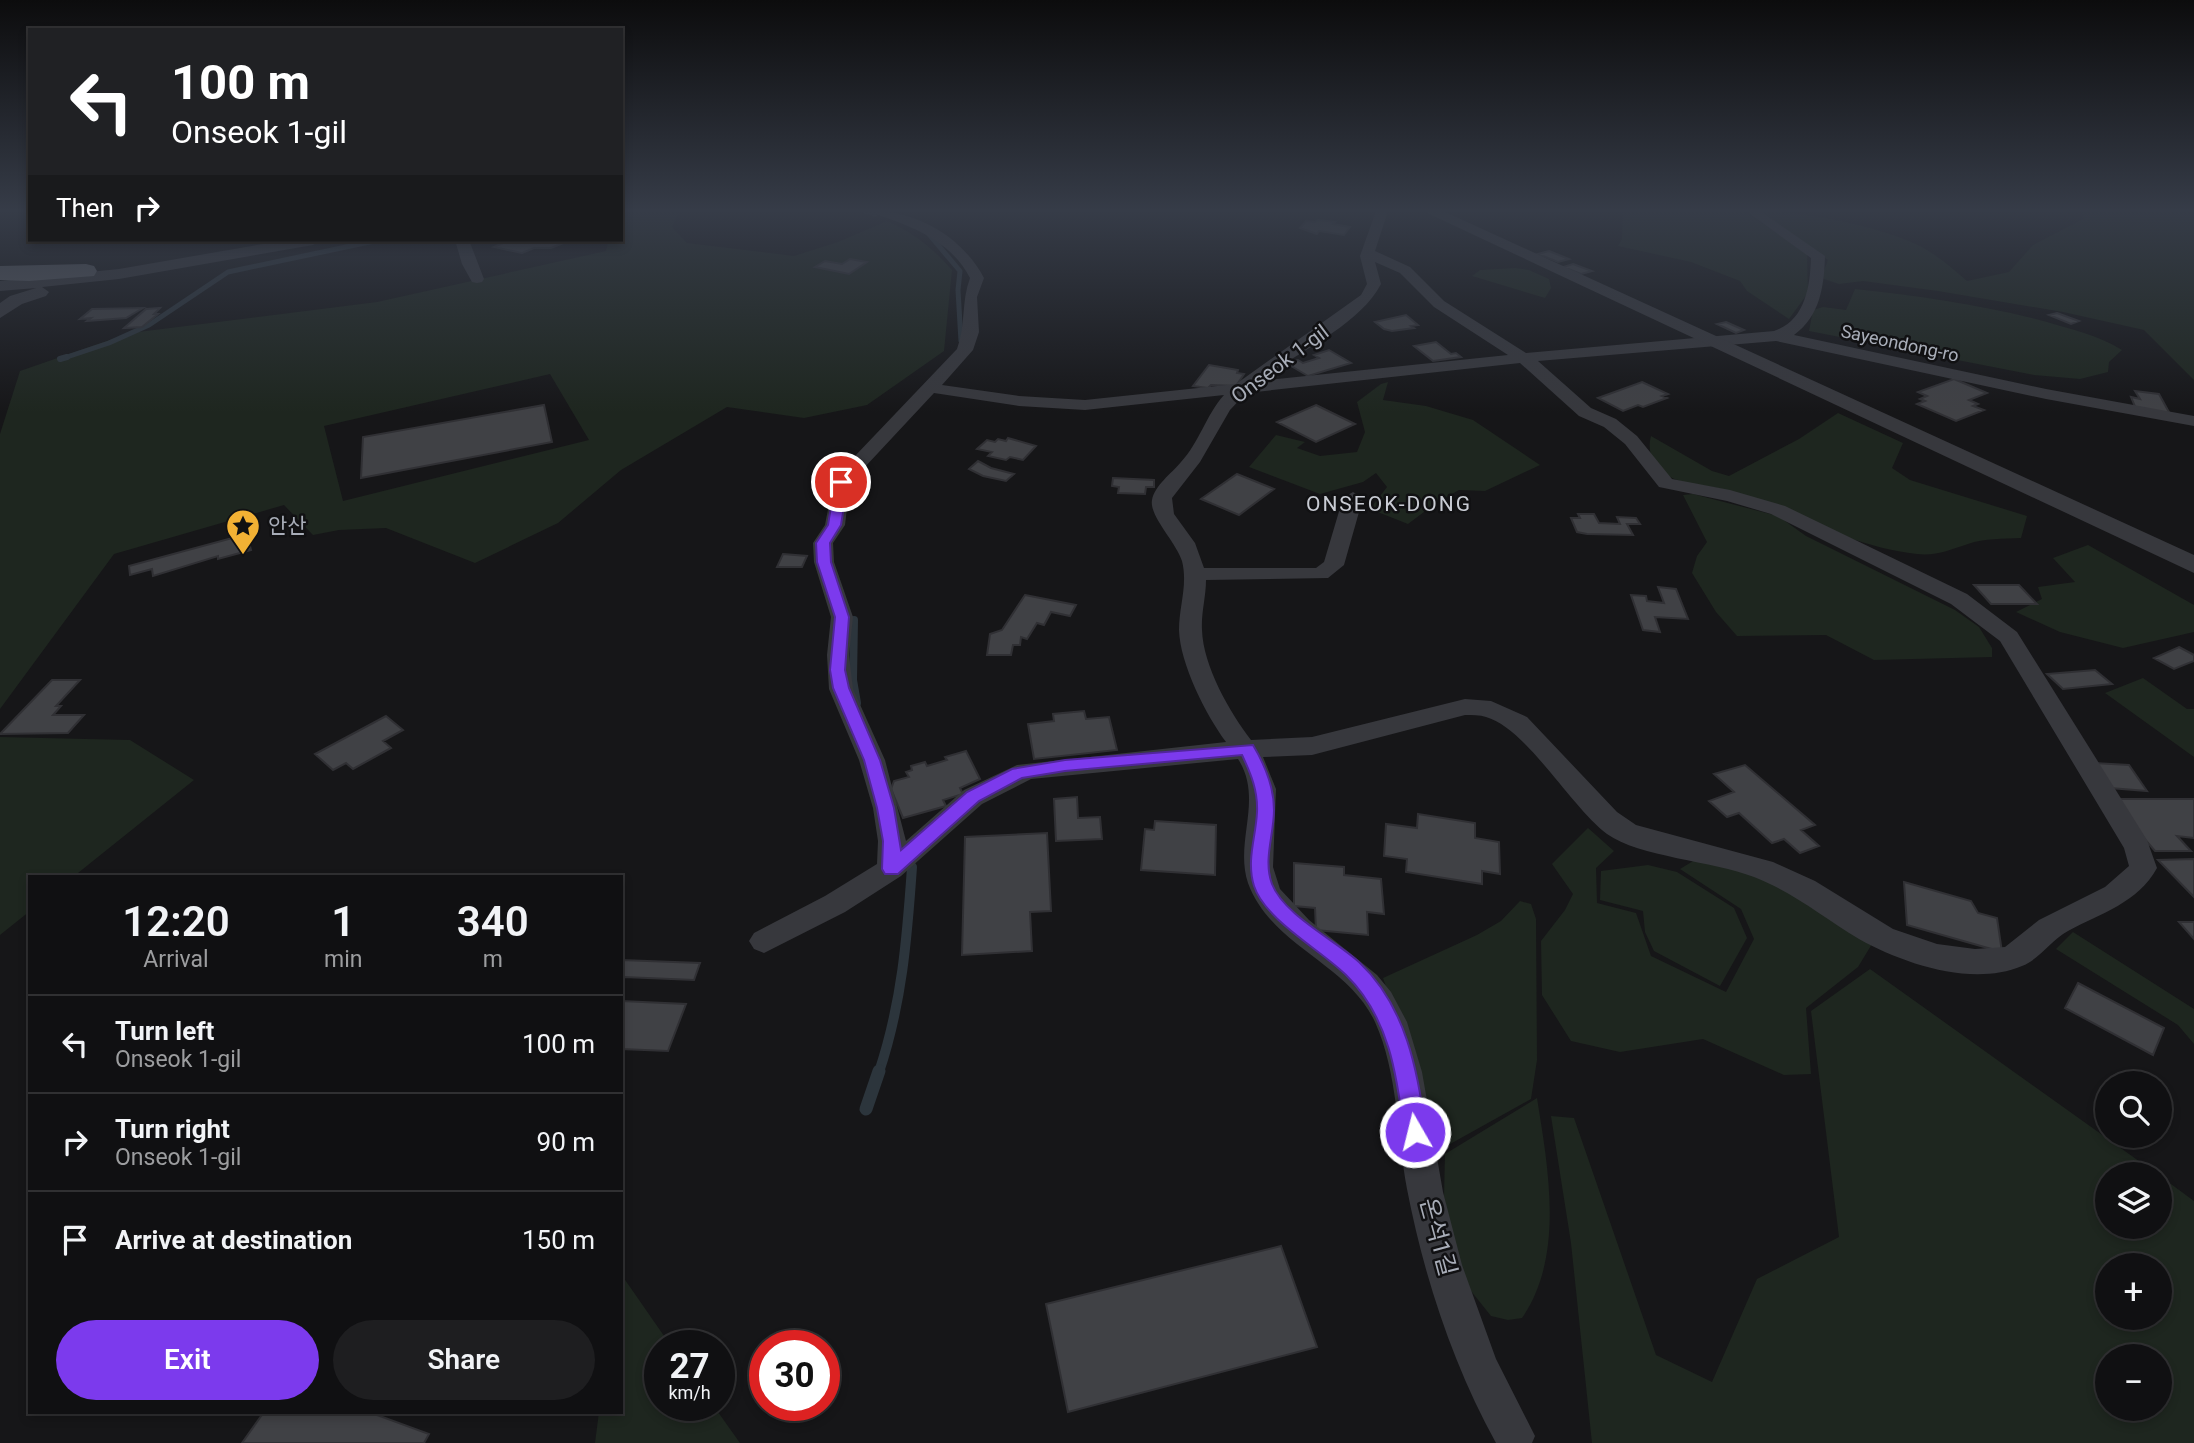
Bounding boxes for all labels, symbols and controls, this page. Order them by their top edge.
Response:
text: 100 m [171,54,310,111]
icon: left [56,56,147,147]
text: Onseok 1-gil [171,113,347,151]
icon: right [128,189,166,227]
text: Then [56,193,114,223]
street label: Onseok 1-gil [1227,320,1333,408]
street label: Sayeondong-ro [1839,320,1961,366]
pin [811,452,871,512]
icon: arrive [822,463,860,501]
district label: ONSEOK-DONG [1306,492,1472,516]
place icon: 안산 [224,507,262,556]
place label: 안산 [268,514,307,538]
text: 12:20 [122,897,230,946]
text: 1 [331,897,355,946]
text: 340 [457,897,529,946]
text: Arrival [143,946,209,973]
text: min [324,946,362,973]
text: m [483,946,503,973]
text: Turn left [115,1016,214,1046]
icon: left [56,1025,94,1063]
text: 100 m [522,1029,595,1059]
text: Onseok 1-gil [115,1046,241,1073]
map controls [2095,1071,2172,1421]
button: search [2095,1071,2172,1148]
position arrow [1378,1095,1452,1169]
text: Turn right [115,1114,230,1144]
icon: right [56,1123,94,1161]
text: 90 m [537,1127,595,1157]
text: Onseok 1-gil [115,1144,241,1171]
button: layers [2095,1162,2172,1239]
street label: 온석1길 [1414,1195,1462,1279]
icon: arrive [56,1221,94,1259]
text: Arrive at destination [115,1225,352,1255]
text: 150 m [522,1225,595,1255]
button: + [2095,1253,2172,1330]
button: Exit [56,1320,319,1400]
button: Share [333,1320,595,1400]
speed limit sign: 30 [749,1330,840,1421]
button: − [2095,1344,2172,1421]
text: 27 [669,1346,710,1387]
text: km/h [668,1382,711,1403]

